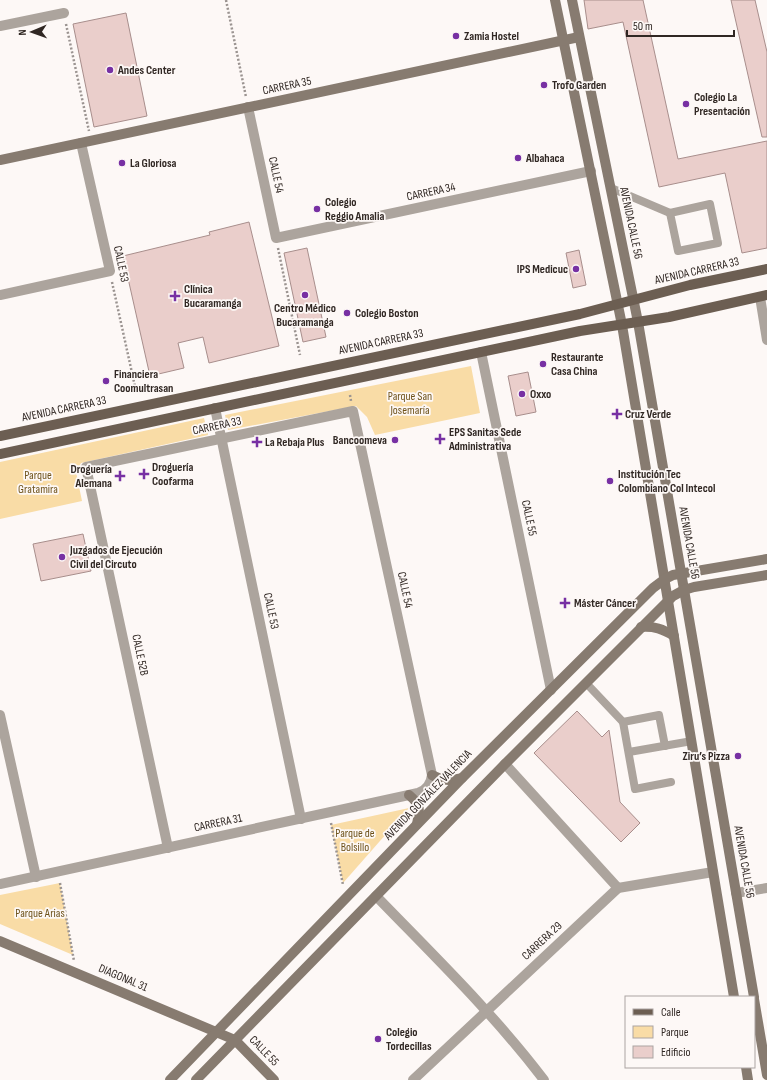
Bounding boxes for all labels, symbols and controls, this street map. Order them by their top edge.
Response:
north arrow [12,12,52,52]
scale bar [627,12,734,38]
text: 50 m [633,19,653,34]
text: N [16,29,29,35]
place label: Zamia Hostel [464,29,519,44]
marker: Zamia Hostel [451,31,461,41]
place label: Andes Center [117,63,176,78]
marker: Andes Center [105,65,115,75]
street label: CARRERA 35 [261,73,313,98]
place label: Trofo Garden [552,78,606,93]
marker: Trofo Garden [539,80,549,90]
place label: Colegio La Presentación [694,90,750,119]
marker: Colegio La Presentación [681,99,691,109]
place label: Albahaca [525,151,565,166]
marker: Albahaca [513,153,523,163]
place label: La Gloriosa [130,156,177,171]
street label: CALLE 54 [265,156,287,194]
marker: La Gloriosa [117,158,127,168]
street label: CARRERA 34 [405,180,457,204]
street label: AVENIDA CALLE 56 [616,185,646,260]
place label: Colegio Reggio Amalia [325,195,384,224]
marker: Colegio Reggio Amalia [312,204,322,214]
street label: CALLE 53 [110,245,132,283]
street label: AVENIDA CARRERA 33 [652,254,741,288]
place label: IPS Medicuc [517,262,568,277]
marker: IPS Medicuc [571,264,581,274]
place label: Clínica Bucaramanga [184,282,241,311]
marker: Clínica Bucaramanga [169,290,181,302]
marker: Centro Médico Bucaramanga [300,290,310,300]
place label: Centro Médico Bucaramanga [274,301,336,330]
place label: Colegio Boston [355,306,418,321]
marker: Colegio Boston [342,308,352,318]
street label: AVENIDA CARRERA 33 [336,326,425,358]
place label: Restaurante Casa China [551,350,603,379]
marker: Restaurante Casa China [538,359,548,369]
place label: Financiera Coomultrasan [114,367,173,396]
marker: Financiera Coomultrasan [101,376,111,386]
place label: Oxxo [530,387,551,402]
park label: Parque San Josemaría [388,389,432,418]
marker: Oxxo [517,389,527,399]
street label: AVENIDA CARRERA 33 [19,393,108,425]
place label: Cruz Verde [625,407,671,422]
marker: Cruz Verde [612,409,622,419]
street label: CARRERA 33 [191,414,243,438]
place label: EPS Sanitas Sede Administrativa [448,425,521,454]
place label: Bancoomeva [333,433,387,448]
marker: EPS Sanitas Sede Administrativa [434,433,446,445]
place label: La Rebaja Plus [265,435,325,450]
marker: Bancoomeva [390,435,400,445]
marker: La Rebaja Plus [252,437,262,447]
place label: Droguería Coofarma [152,460,194,489]
place label: Droguería Alemana [71,462,112,491]
place label: Institución Tec Colombiano Col Intecol [618,467,715,496]
park label: Parque Gratamira [18,468,58,497]
marker: Droguería Coofarma [139,469,149,479]
marker: Droguería Alemana [115,471,125,481]
marker: Institución Tec Colombiano Col Intecol [605,476,615,486]
street label: CALLE 55 [518,499,540,538]
street label: AVENIDA CALLE 56 [675,505,703,580]
place label: Juzgados de Ejecución Civil del Circuto [69,543,163,572]
marker: Juzgados de Ejecución Civil del Circuto [57,552,67,562]
street label: CALLE 54 [394,571,416,609]
street label: CALLE 53 [260,592,282,630]
place label: Máster Cáncer [574,596,636,611]
marker: Máster Cáncer [559,597,571,609]
street label: CALLE 52B [128,633,152,677]
street label: AVENIDA GONZÁLEZ VALENCIA [380,746,476,844]
place label: Ziru’s Pizza [682,749,730,764]
marker: Ziru’s Pizza [733,751,743,761]
street label: CARRERA 31 [193,810,244,835]
street label: AVENIDA CALLE 56 [730,824,758,899]
park label: Parque de Bolsillo [335,826,375,855]
park label: Parque Arias [15,906,65,921]
street label: CARRERA 29 [519,919,565,963]
street label: DIAGONAL 31 [96,961,151,995]
legend [625,996,755,1068]
text: Calle [661,1005,681,1020]
place label: Colegio Tordecillas [386,1025,432,1054]
text: Parque [661,1025,689,1040]
street label: CALLE 55 [246,1033,282,1069]
marker: Colegio Tordecillas [373,1034,383,1044]
text: Edificio [661,1045,690,1060]

